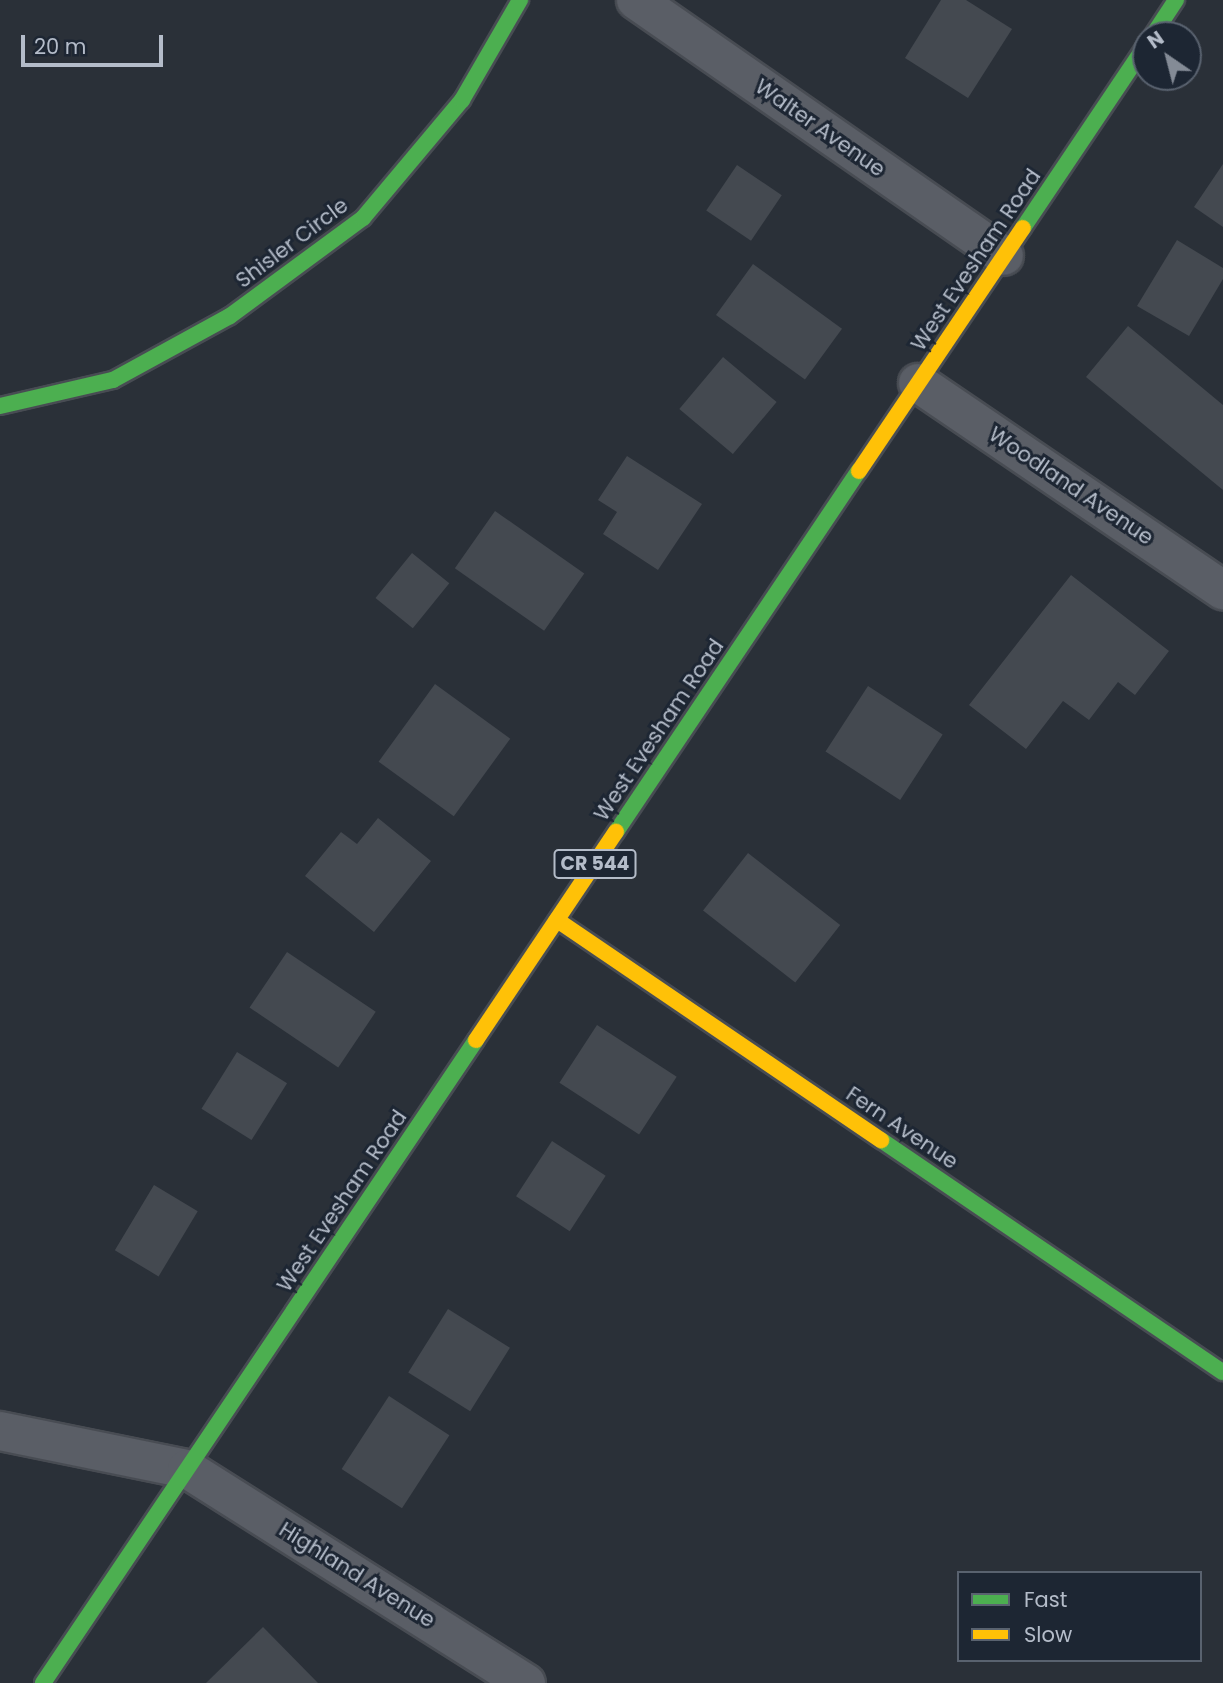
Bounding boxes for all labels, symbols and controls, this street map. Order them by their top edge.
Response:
scale bar [24,21,166,65]
north arrow [1132,21,1202,91]
text: N [1142,25,1169,55]
text: 20 m [34,32,87,61]
street label: Walter Avenue [750,74,890,182]
street label: West Evesham Road [906,164,1046,356]
street label: Shisler Circle [231,193,353,293]
street label: Woodland Avenue [984,422,1158,550]
street label: West Evesham Road [589,634,729,826]
road number: CR 544 [553,848,637,880]
street label: Fern Avenue [841,1081,963,1175]
street label: West Evesham Road [272,1105,412,1297]
street label: Highland Avenue [275,1517,439,1633]
legend [957,1571,1202,1662]
text: Fast [1024,1585,1067,1614]
text: Slow [1024,1620,1072,1649]

